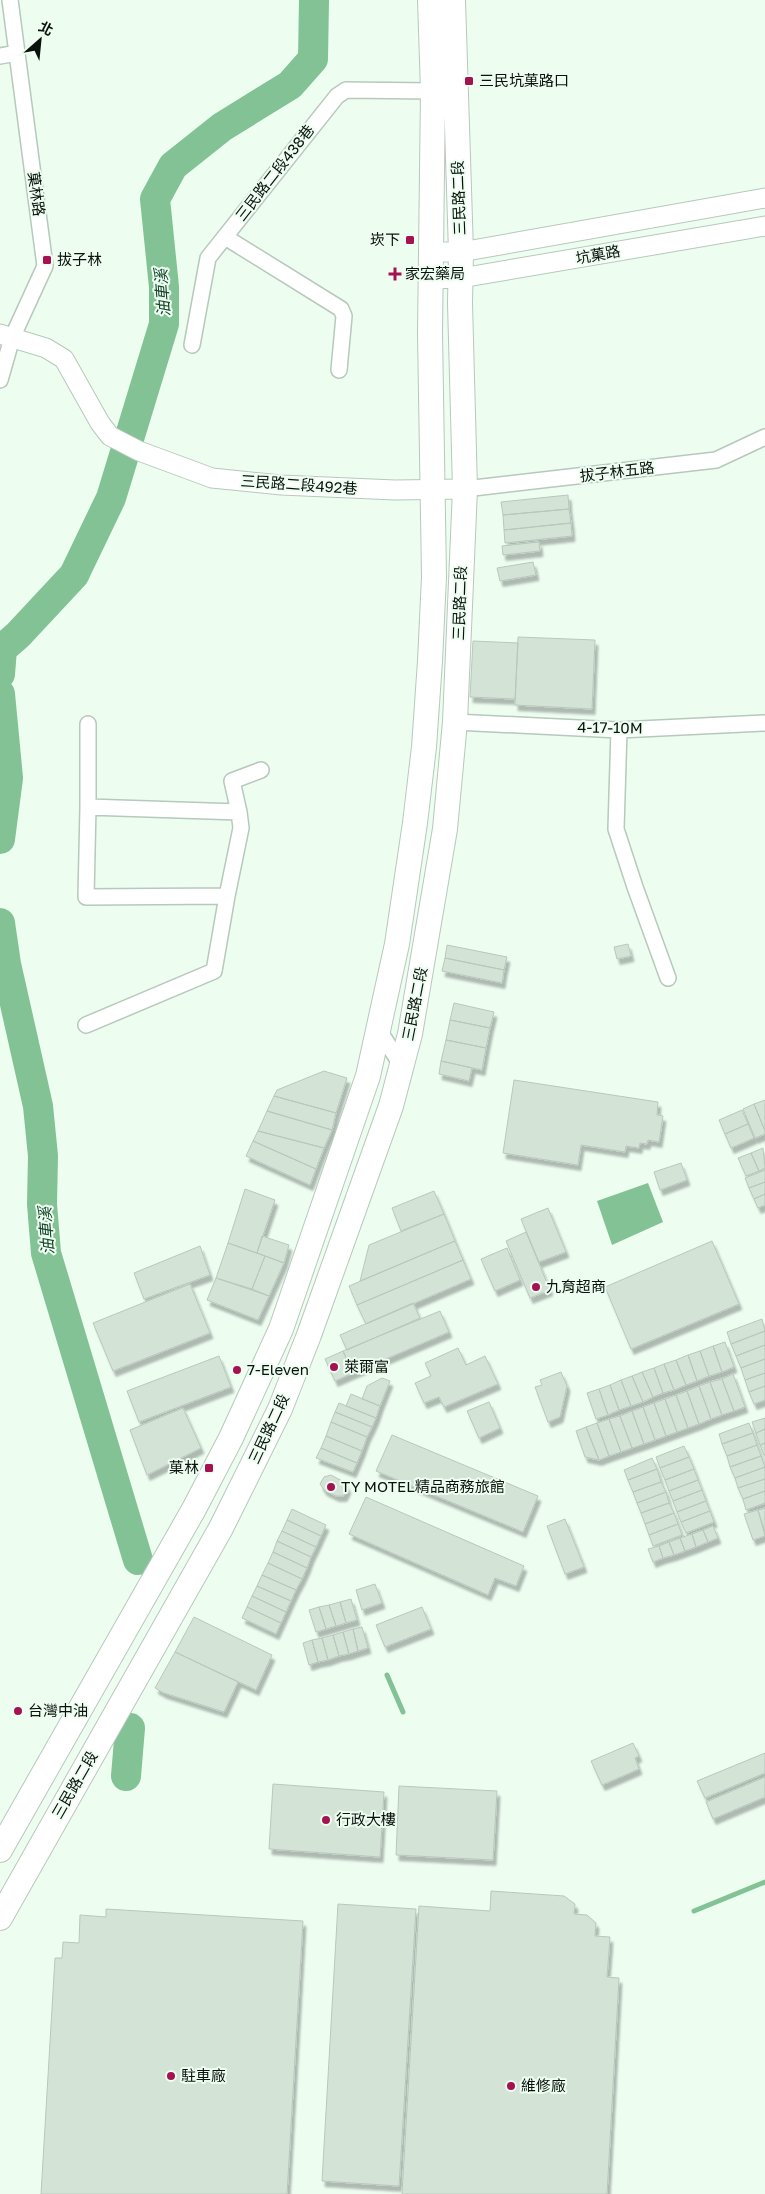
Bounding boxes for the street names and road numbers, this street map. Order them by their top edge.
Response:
street label: 三民路二段438巷 [231,121,317,224]
street label: 三民路二段 [448,160,468,236]
street label: 菓林路 [25,170,49,217]
street label: 坑菓路 [574,241,622,267]
street label: 拔子林五路 [579,458,655,485]
street label: 三民路二段492巷 [240,471,358,497]
street label: 三民路二段 [449,565,469,641]
street label: 4-17-10M [577,717,643,737]
street label: 三民路二段 [398,965,430,1042]
street label: 三民路二段 [244,1391,292,1466]
street label: 三民路二段 [48,1748,101,1821]

